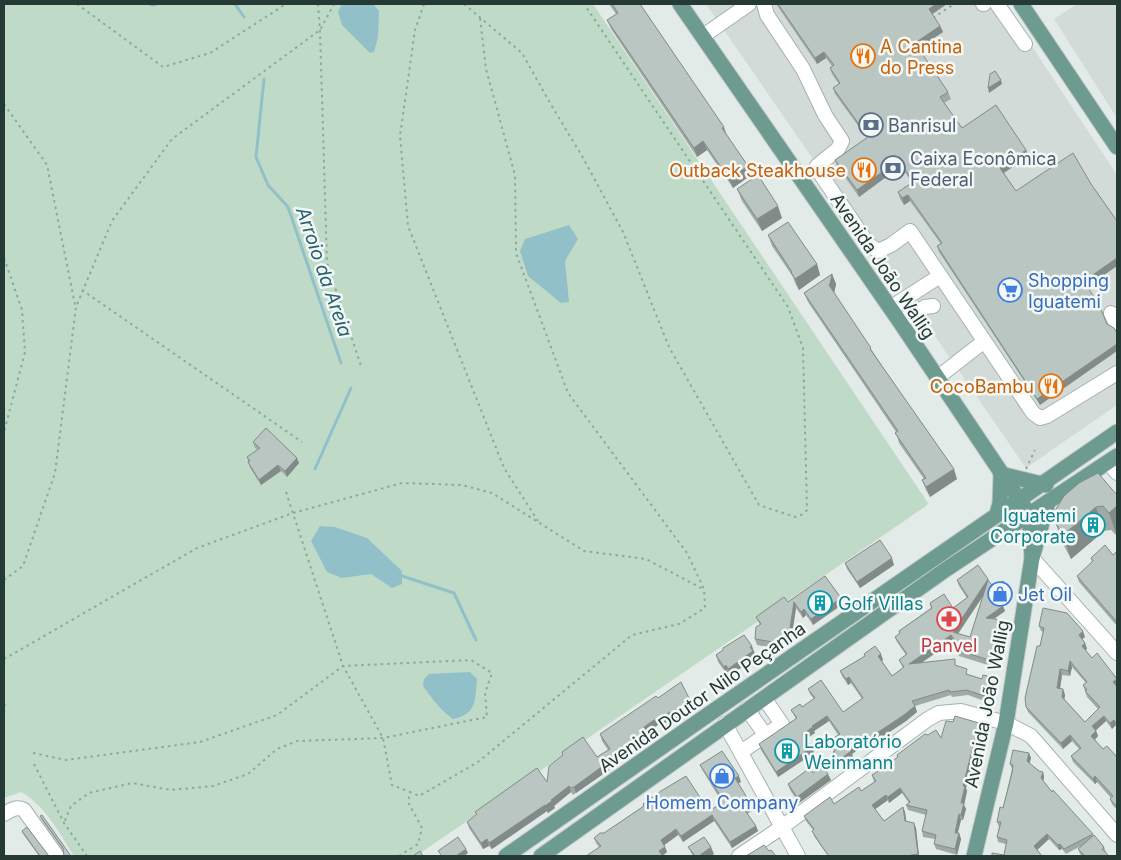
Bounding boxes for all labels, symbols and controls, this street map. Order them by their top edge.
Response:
place label: A Cantina do Press [880,36,962,78]
restaurant icon: A Cantina do Press [850,43,876,69]
bank icon: Banrisul [858,112,884,138]
place label: Banrisul [888,115,956,136]
place label: Caixa Econômica Federal [910,148,1057,190]
bank icon: Caixa Econômica Federal [880,155,906,181]
restaurant icon: Outback Steakhouse [851,157,877,183]
place label: Outback Steakhouse [669,160,846,181]
street label: Avenida João Wallig [827,189,939,343]
water label: Arroio da Areia [291,203,357,340]
place label: Shopping Iguatemi [1028,270,1109,312]
supermarket icon: Shopping Iguatemi [997,277,1023,303]
restaurant icon: CocoBambu [1038,373,1064,399]
place label: CocoBambu [930,376,1034,397]
place label: Iguatemi Corporate [990,505,1076,547]
building icon: Iguatemi Corporate [1080,512,1106,538]
shop icon: Jet Oil [987,581,1013,607]
place label: Jet Oil [1018,584,1072,605]
building icon: Golf Villas [807,590,833,616]
place label: Golf Villas [838,593,923,614]
pharmacy icon: Panvel [936,606,962,632]
street label: Avenida Doutor Nilo Peçanha [595,617,809,777]
street label: Avenida João Wallig [960,618,1014,790]
place label: Panvel [921,635,977,656]
place label: Laboratório Weinmann [804,731,902,773]
building icon: Laboratório Weinmann [774,738,800,764]
shop icon: Homem Company [709,763,735,789]
place label: Homem Company [646,792,798,813]

